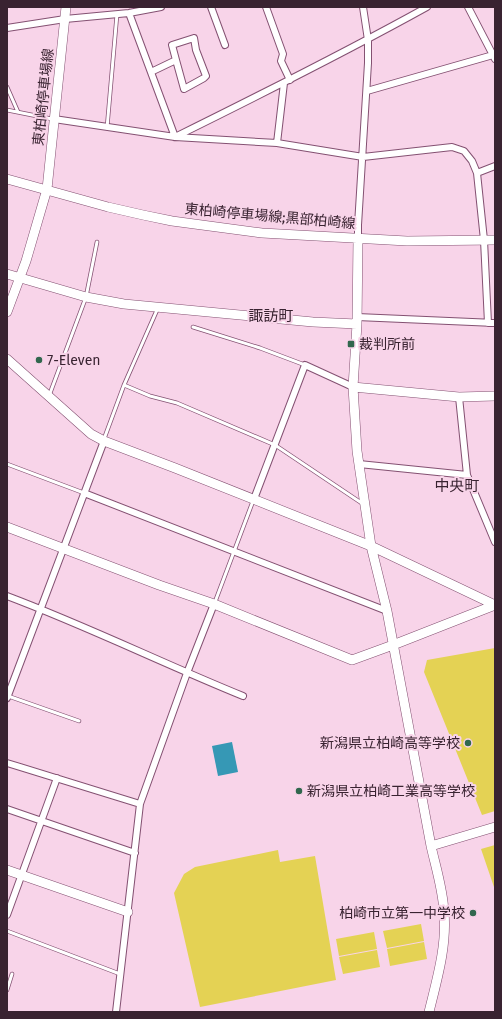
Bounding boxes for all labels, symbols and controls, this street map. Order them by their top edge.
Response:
street label: 東柏崎停車場線 [30,47,57,147]
street label: 東柏崎停車場線;黒部柏崎線 [184,201,356,232]
district label: 諏訪町 [248,307,294,325]
place label: 裁判所前 [359,336,415,353]
marker: 裁判所前 [346,339,356,349]
place label: 7-Eleven [47,352,101,369]
marker: 7-Eleven [34,355,44,365]
district label: 中央町 [434,477,480,495]
place label: 新潟県立柏崎高等学校 [320,735,460,752]
marker: 新潟県立柏崎高等学校 [463,738,473,748]
place label: 新潟県立柏崎工業高等学校 [307,783,475,800]
marker: 新潟県立柏崎工業高等学校 [294,786,304,796]
place label: 柏崎市立第一中学校 [339,905,465,922]
marker: 柏崎市立第一中学校 [468,908,478,918]

